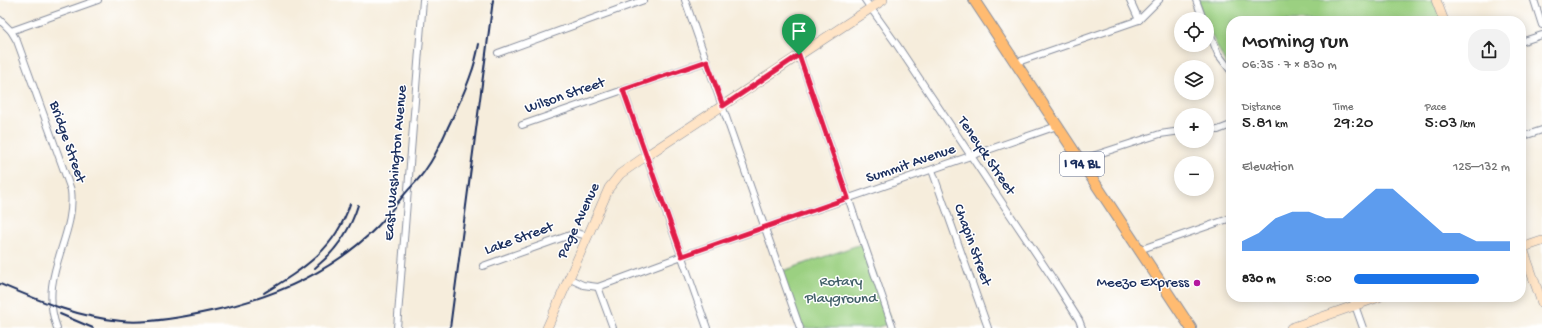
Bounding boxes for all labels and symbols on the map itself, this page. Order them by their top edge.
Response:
pin [782,14,816,55]
street label: Wilson Street [523,73,609,118]
street label: East Washington Avenue [380,84,412,242]
street label: Bridge Street [44,98,90,187]
street label: Teneyck Street [953,112,1020,200]
street label: Summit Avenue [864,140,958,188]
road number: I 94 BL [1060,152,1104,176]
street label: Page Avenue [553,180,604,263]
street label: Chapin Street [949,202,996,290]
street label: Lake Street [482,218,558,260]
park label: Rotary Playground [804,273,878,308]
place label: Meezo Express [1096,274,1189,292]
marker: Meezo Express [1192,278,1202,288]

